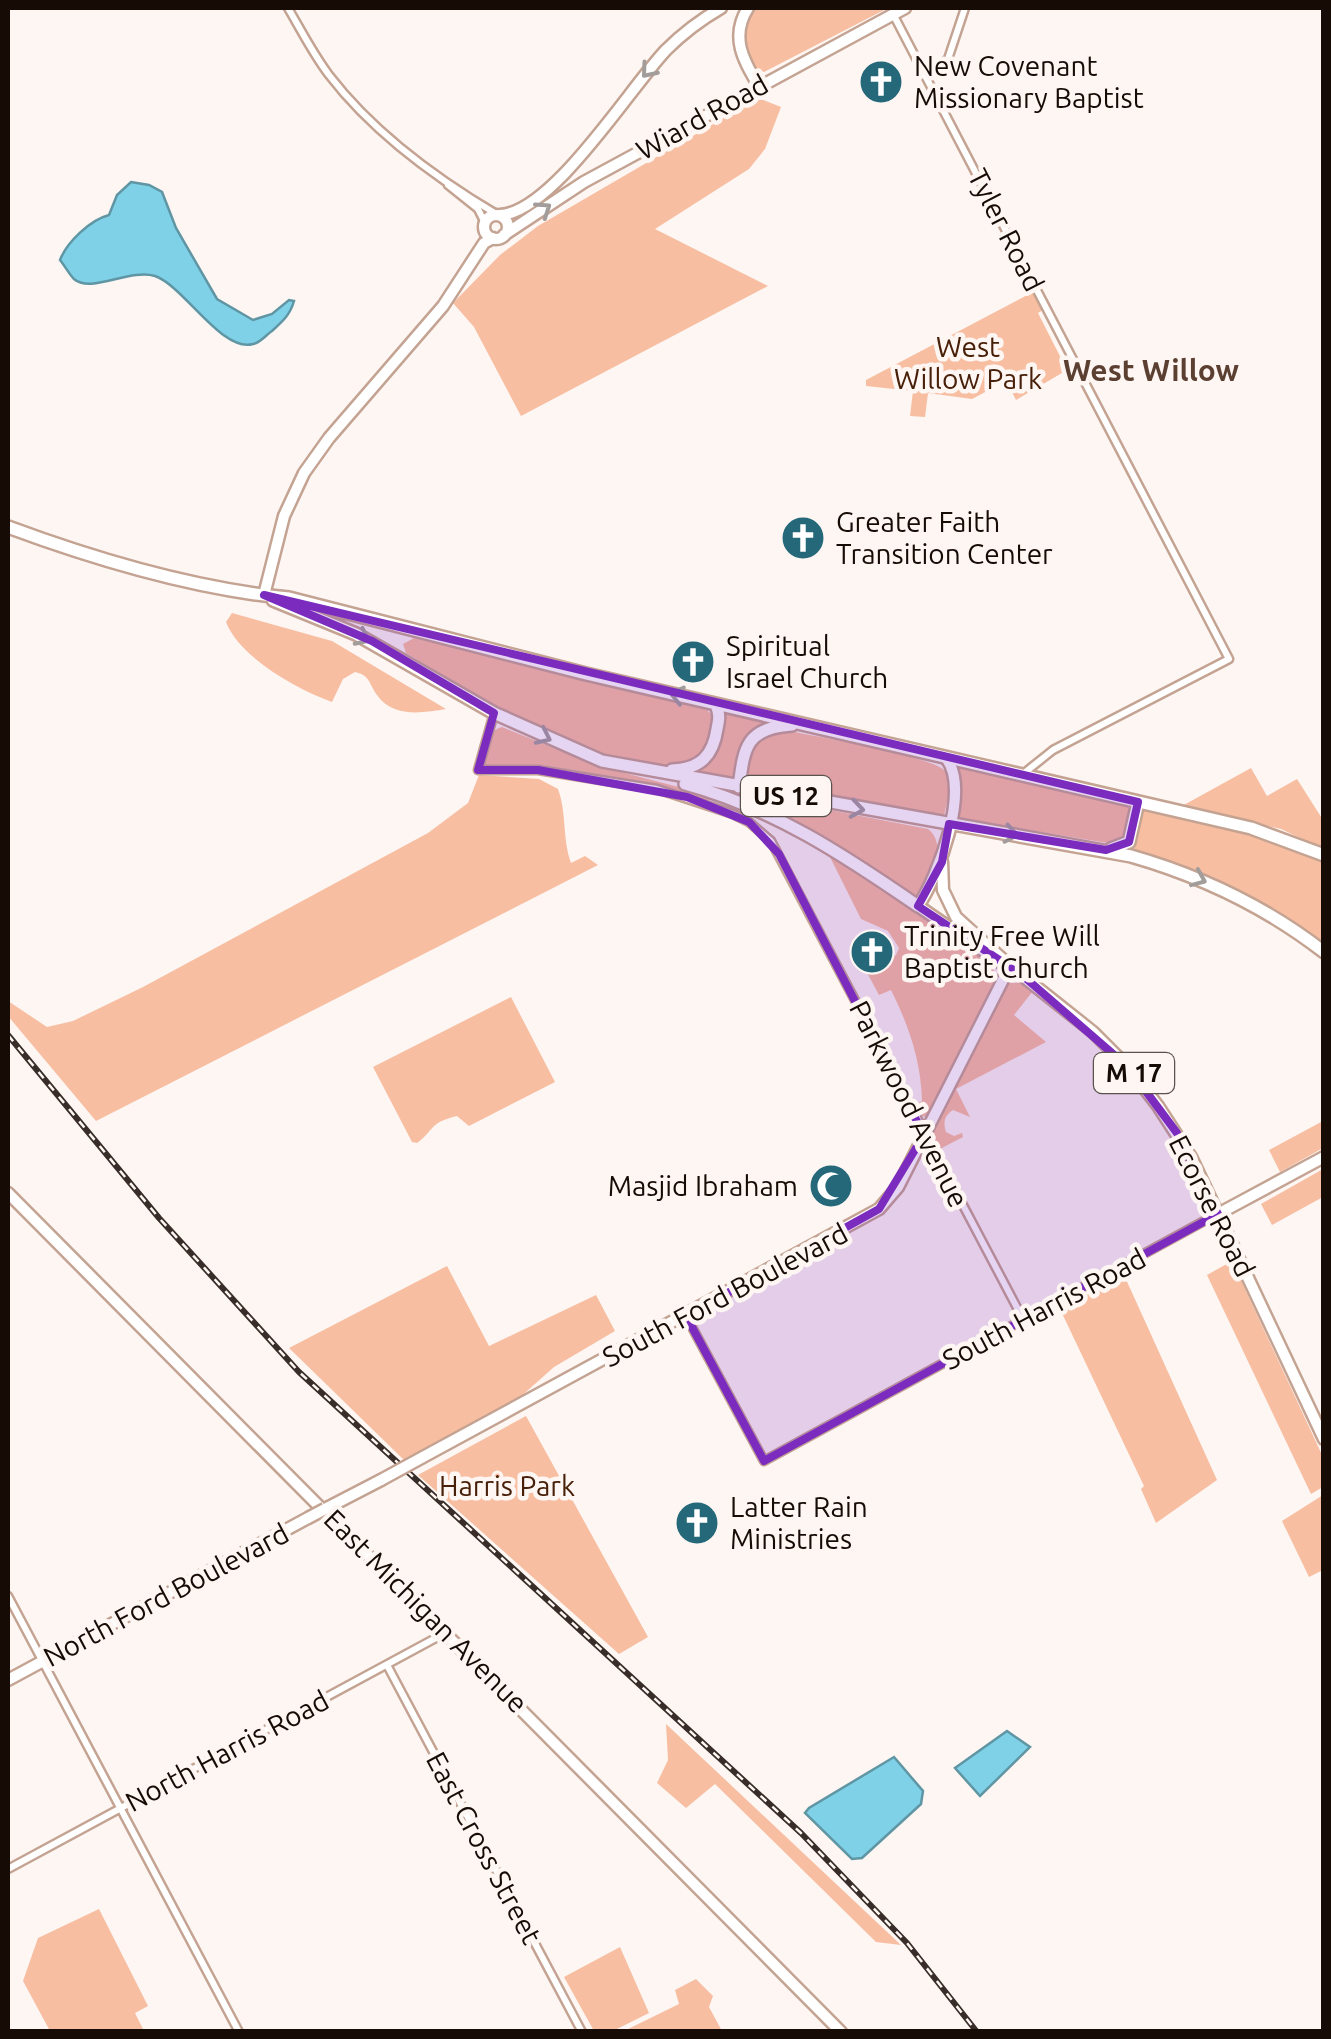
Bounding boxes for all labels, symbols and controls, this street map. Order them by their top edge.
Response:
place label: New Covenant Missionary Baptist [914,50,1144,113]
church icon: New Covenant Missionary Baptist [858,59,904,105]
one-way arrow [642,60,660,78]
street label: Wiard Road [631,68,773,165]
street label: Tyler Road [962,164,1050,296]
one-way arrow [534,203,552,222]
park label: West Willow Park [894,331,1042,394]
district label: West Willow [1063,353,1240,387]
place label: Greater Faith Transition Center [836,506,1053,569]
church icon: Greater Faith Transition Center [780,515,826,561]
one-way arrow [353,626,371,645]
place label: Spiritual Israel Church [726,630,888,693]
church icon: Spiritual Israel Church [670,639,716,685]
one-way arrow [669,686,686,707]
one-way arrow [534,724,552,744]
road number: US 12 [741,776,831,816]
one-way arrow [848,797,865,818]
one-way arrow [1003,823,1019,844]
one-way arrow [1189,867,1207,887]
place label: Trinity Free Will Baptist Church [904,920,1100,983]
church icon: Trinity Free Will Baptist Church [849,929,895,975]
street label: Parkwood Avenue [844,995,975,1212]
road number: M 17 [1094,1053,1174,1093]
street label: Ecorse Road [1164,1130,1261,1281]
mosque icon: Masjid Ibraham [808,1163,854,1209]
place label: Masjid Ibraham [608,1170,798,1201]
street label: South Ford Boulevard [597,1217,852,1372]
street label: South Harris Road [937,1242,1151,1375]
park label: Harris Park [439,1470,575,1501]
place label: Latter Rain Ministries [730,1491,868,1554]
church icon: Latter Rain Ministries [674,1500,720,1546]
street label: East Michigan Avenue [319,1503,534,1718]
street label: North Ford Boulevard [38,1517,293,1672]
street label: North Harris Road [120,1684,334,1817]
street label: East Cross Street [421,1747,548,1949]

